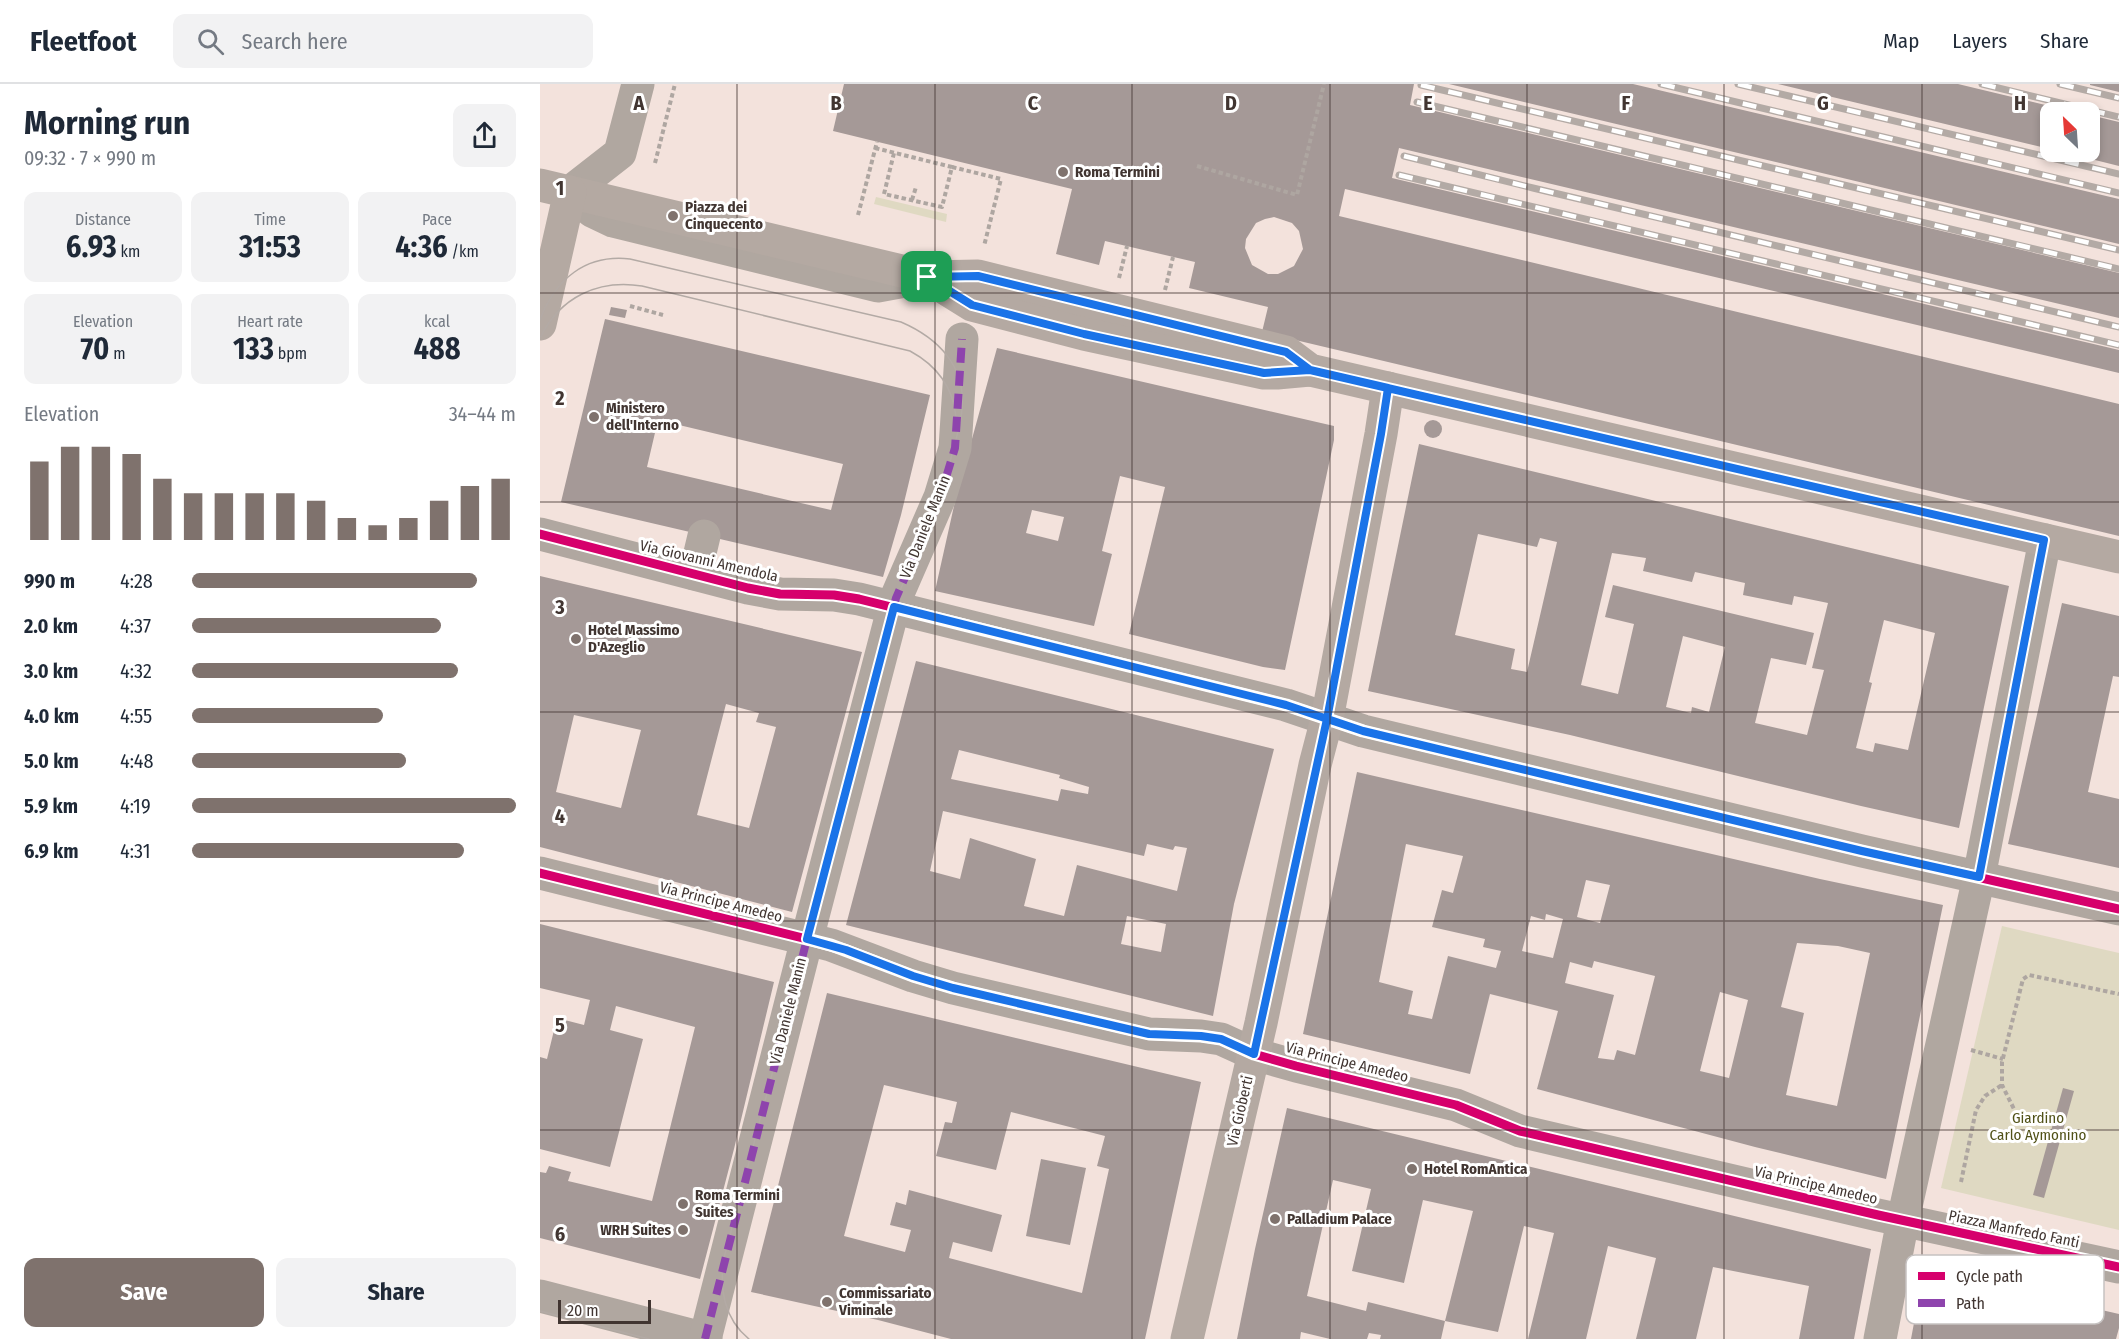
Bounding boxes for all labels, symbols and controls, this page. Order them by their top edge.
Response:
search box [173,14,593,68]
text: Fleetfoot [30,25,137,58]
icon: search [194,25,227,58]
text: Search here [242,28,348,55]
text: Map [1883,28,1919,54]
text: Layers [1952,28,2007,54]
text: Share [2040,28,2089,54]
text: A [633,91,646,115]
text: B [830,91,842,115]
text: C [1028,91,1039,115]
text: D [1225,91,1237,115]
text: E [1423,91,1433,115]
text: F [1622,91,1631,115]
text: G [1817,91,1829,115]
text: H [2014,91,2026,115]
north arrow [2040,102,2100,162]
map controls [2040,102,2100,162]
text: Morning run [24,103,190,143]
button: share [453,104,516,167]
text: 09:32 · 7 × 990 m [24,146,156,170]
place label: Roma Termini [1075,163,1160,181]
marker: Roma Termini [1056,165,1070,179]
text: 1 [556,176,564,200]
place label: Piazza dei Cinquecento [685,198,763,233]
marker: Piazza dei Cinquecento [666,209,680,223]
text: Distance [75,210,131,229]
text: Time [254,210,286,229]
text: Pace [422,210,452,229]
text: 6.93 [66,229,117,265]
text: 31:53 [239,229,301,265]
text: 4:36 [395,229,448,265]
text: km [117,242,140,261]
text: /km [448,242,479,261]
pin [901,251,952,302]
icon: arrive [910,260,943,293]
text: Elevation [73,312,133,331]
text: Heart rate [237,312,303,331]
text: kcal [424,312,450,331]
text: 70 [81,331,109,367]
text: 133 [233,331,274,367]
text: 488 [413,331,461,367]
text: m [109,344,125,363]
text: bpm [274,344,307,363]
text: 2 [554,386,565,410]
place label: Ministero dell'Interno [606,399,679,434]
text: Elevation [24,402,99,426]
text: 34–44 m [449,402,516,426]
marker: Ministero dell'Interno [587,410,601,424]
street label: Via Daniele Manin [896,473,954,581]
street label: Via Giovanni Amendola [638,536,780,586]
text: 990 m [24,569,75,593]
text: 4:28 [120,569,153,593]
text: 3 [554,595,565,619]
text: 2.0 km [24,614,78,638]
text: 4:37 [120,614,151,638]
place label: Hotel Massimo D'Azeglio [588,621,679,656]
marker: Hotel Massimo D'Azeglio [569,632,583,646]
text: 3.0 km [24,659,78,683]
text: 4:32 [120,659,152,683]
text: 4.0 km [24,704,79,728]
text: 4:55 [120,704,152,728]
text: 5.0 km [24,749,79,773]
text: 4:48 [120,749,154,773]
text: 5.9 km [24,794,78,818]
text: 4:19 [120,794,151,818]
text: 4 [555,804,565,828]
text: 6.9 km [24,839,79,863]
text: 4:31 [120,839,150,863]
street label: Via Principe Amedeo [658,878,784,926]
street label: Via Daniele Manin [766,956,810,1066]
text: 5 [555,1013,565,1037]
street label: Via Principe Amedeo [1284,1038,1410,1086]
street label: Via Gioberti [1223,1074,1257,1148]
park label: Giardino Carlo Aymonino [1990,1109,2087,1144]
place label: Hotel RomAntica [1424,1160,1528,1178]
marker: Hotel RomAntica [1405,1162,1419,1176]
street label: Via Principe Amedeo [1753,1162,1880,1208]
place label: Roma Termini Suites [695,1186,780,1221]
marker: Roma Termini Suites [676,1197,690,1211]
street label: Piazza Manfredo Fanti [1947,1206,2081,1252]
place label: Palladium Palace [1287,1210,1392,1228]
marker: Palladium Palace [1268,1212,1282,1226]
place label: WRH Suites [600,1221,671,1239]
text: 6 [555,1222,565,1246]
marker: WRH Suites [676,1223,690,1237]
legend [1906,1255,2104,1324]
button: Save [24,1258,264,1327]
button: Share [276,1258,516,1327]
text: Cycle path [1956,1267,2023,1286]
place label: Commissariato Viminale [838,1284,932,1319]
text: Path [1956,1294,1985,1313]
marker: Commissariato Viminale [820,1295,834,1309]
scale bar [558,1297,651,1324]
text: 20 m [567,1301,598,1320]

